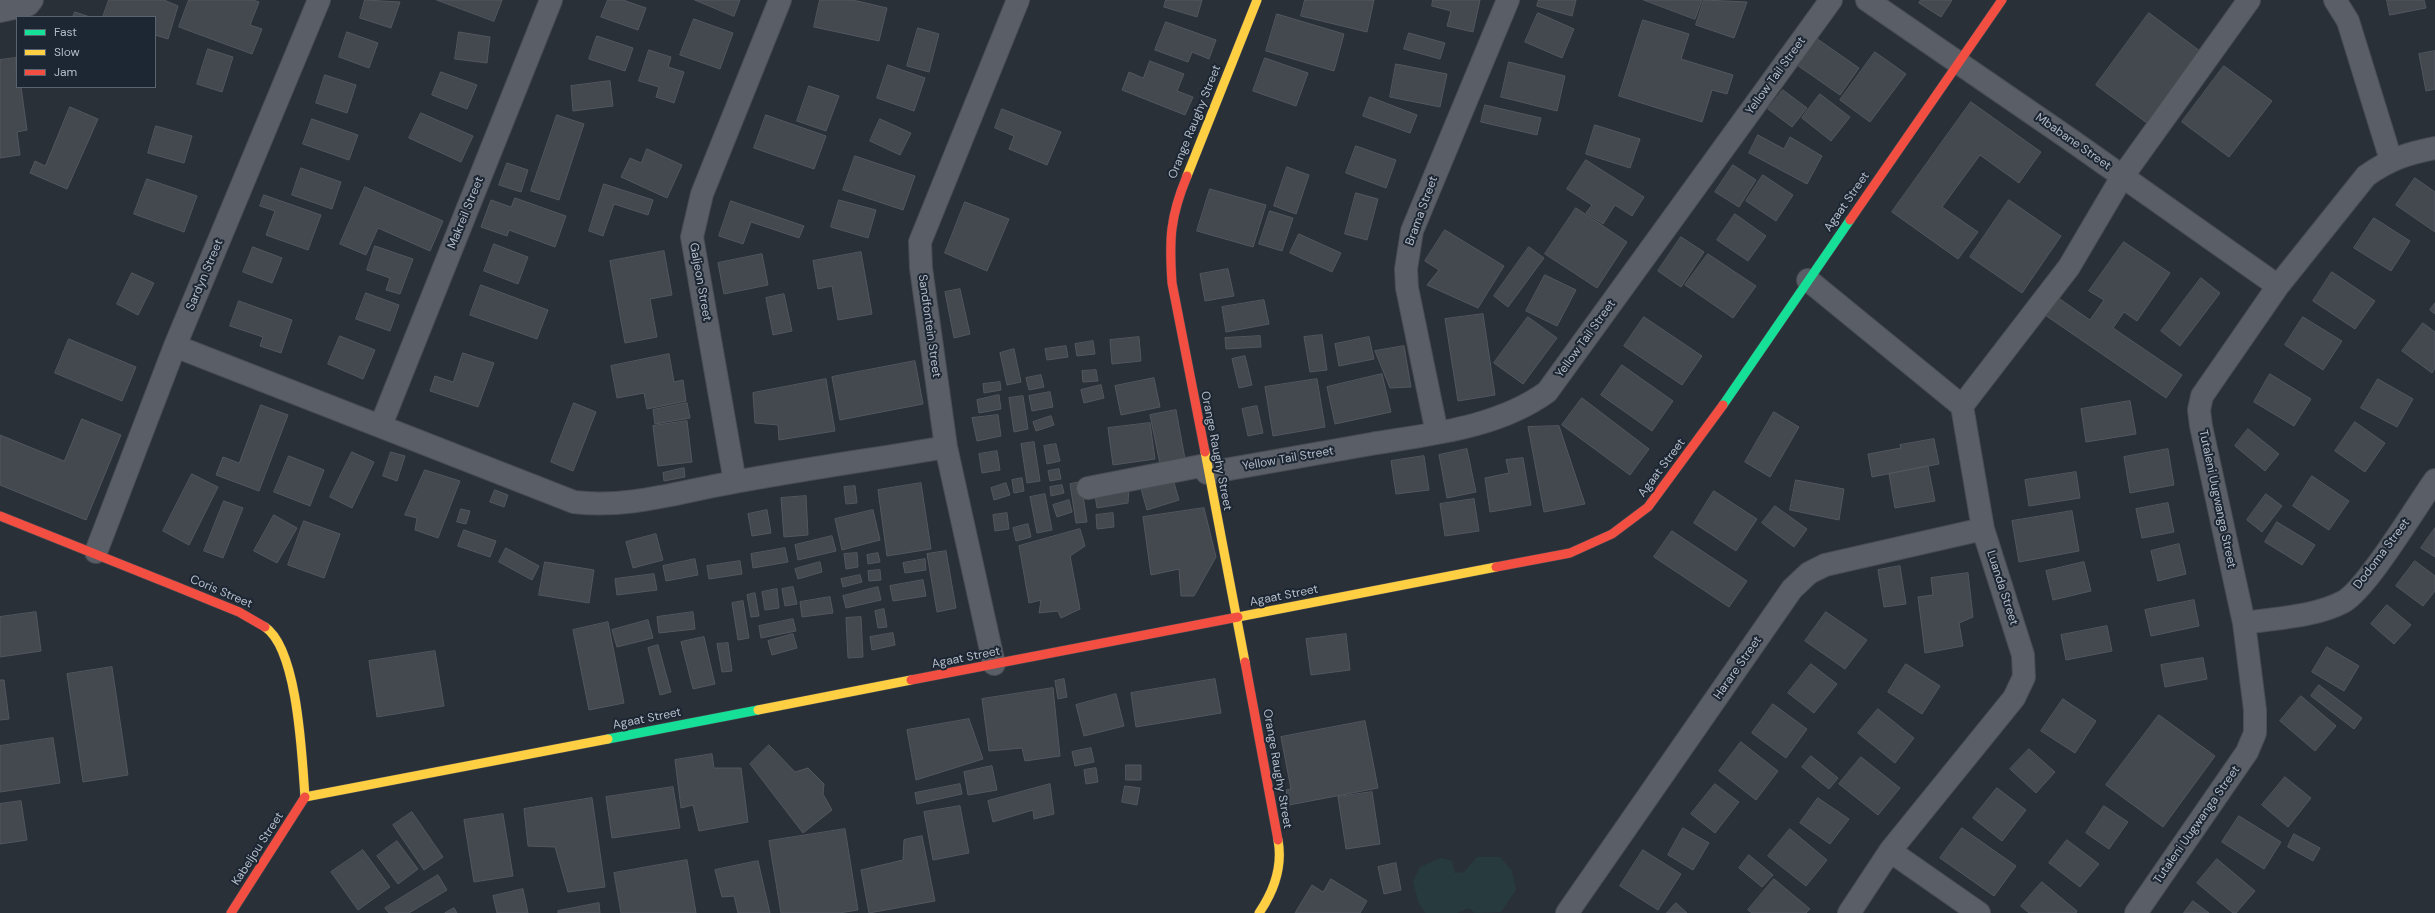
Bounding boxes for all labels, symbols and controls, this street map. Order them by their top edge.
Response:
legend [16,16,156,88]
text: Fast [54,24,77,40]
street label: Yellow Tail Street [1743,34,1809,118]
text: Slow [54,44,80,60]
street label: Orange Raughy Street [1166,63,1224,181]
text: Jam [54,64,77,80]
street label: Mbabane Street [2032,111,2114,173]
street label: Agaat Street [1821,169,1873,235]
street label: Brama Street [1403,174,1441,248]
street label: Makreil Street [445,175,487,251]
street label: Sardyn Street [184,237,226,313]
street label: Galjeon Street [686,242,714,322]
street label: Sandfontein Street [915,273,943,379]
street label: Yellow Tail Street [1553,297,1619,381]
street label: Orange Raughy Street [1197,390,1235,512]
street label: Tutaleni Uugwanga Street [2195,429,2239,569]
street label: Agaat Street [1635,436,1689,500]
street label: Yellow Tail Street [1241,444,1335,474]
street label: Dodoma Street [2351,516,2413,592]
street label: Luanda Street [1983,549,2021,627]
street label: Coris Street [188,572,254,612]
street label: Agaat Street [1249,582,1319,610]
street label: Harare Street [1711,634,1765,702]
street label: Agaat Street [931,644,1001,672]
street label: Agaat Street [612,705,682,733]
street label: Orange Raughy Street [1259,708,1295,830]
street label: Tutaleni Uugwanga Street [2151,763,2243,887]
street label: Kabeljou Street [229,810,287,888]

